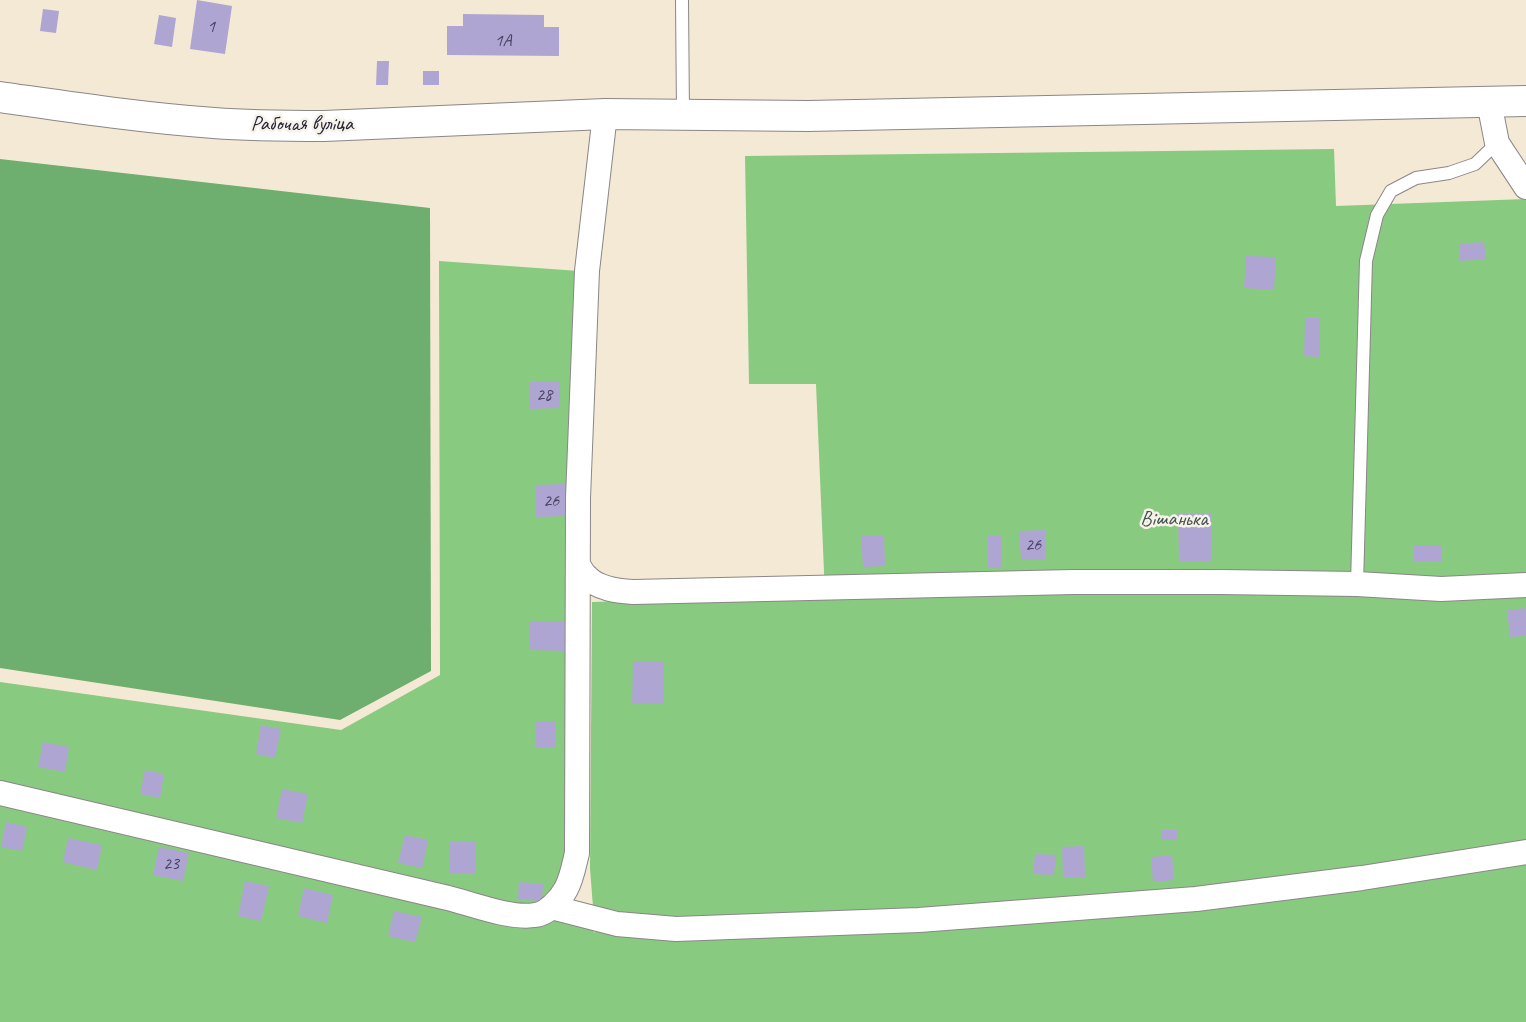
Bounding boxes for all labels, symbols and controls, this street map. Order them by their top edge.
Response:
house number: 1 [207,16,215,38]
house number: 1А [494,30,512,52]
street label: Рабочая вуліца [251,111,353,137]
house number: 28 [536,384,552,406]
house number: 26 [543,490,559,512]
park label: Вішанька [1140,506,1208,532]
house number: 26 [1025,534,1041,556]
house number: 23 [163,853,179,875]

